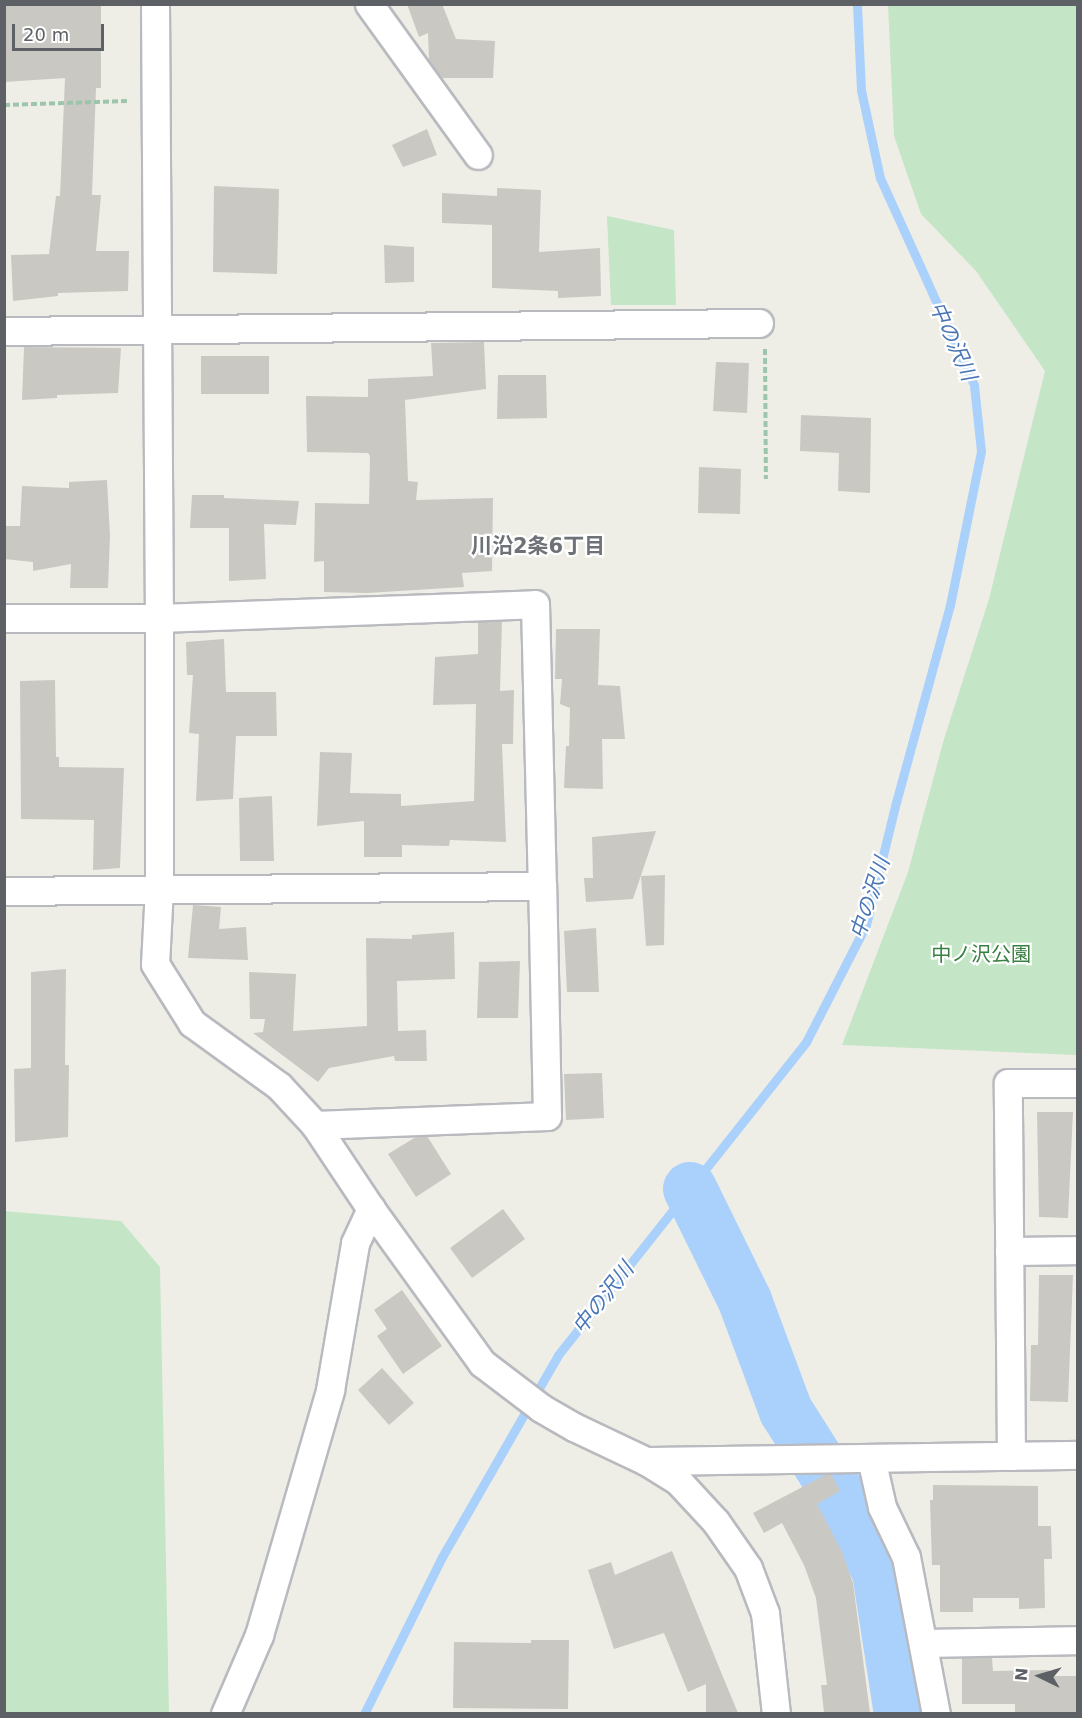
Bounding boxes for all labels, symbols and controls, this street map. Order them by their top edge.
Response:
scale bar [15,12,106,50]
text: 20 m [23,24,69,45]
water label: 中の沢川 [924,298,982,384]
district label: 川沿2条6丁目 [471,533,605,559]
water label: 中の沢川 [845,854,895,942]
park label: 中ノ沢公園 [931,942,1031,966]
water label: 中の沢川 [567,1257,639,1339]
north arrow [1010,1646,1070,1706]
text: N [1012,1667,1032,1682]

